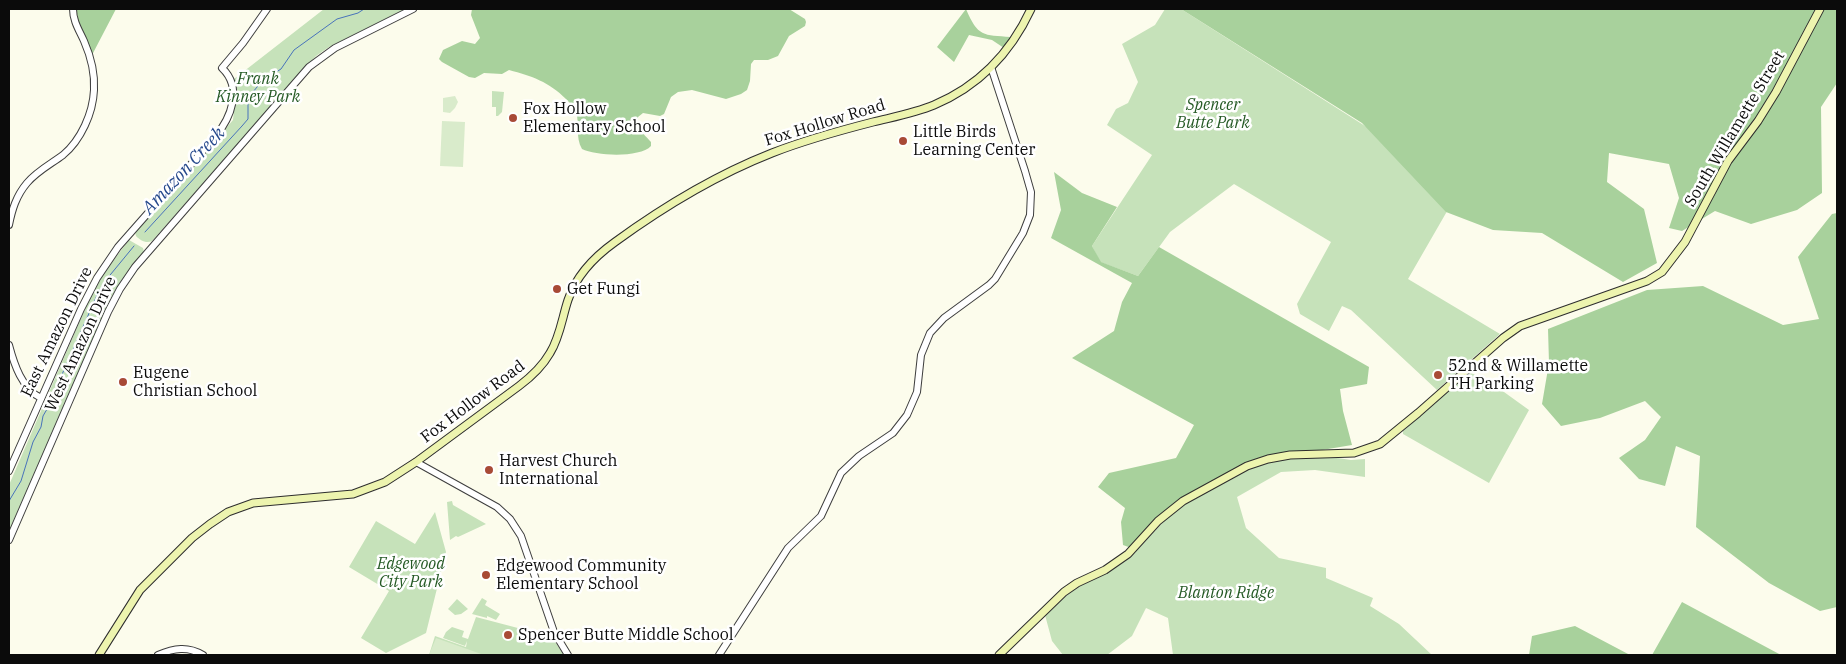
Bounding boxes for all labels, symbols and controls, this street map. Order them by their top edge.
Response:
street label: South Willamette Street [1681,48,1789,210]
park label: Frank Kinney Park [216,69,300,107]
park label: Spencer Butte Park [1176,95,1250,133]
street label: Fox Hollow Road [762,96,888,150]
place label: Fox Hollow Elementary School [523,99,666,137]
marker: Fox Hollow Elementary School [507,112,519,124]
place label: Little Birds Learning Center [913,122,1035,160]
water label: Amazon Creek [138,123,230,219]
marker: Little Birds Learning Center [897,135,909,147]
street label: East Amazon Drive [17,264,97,400]
street label: West Amazon Drive [41,273,121,415]
place label: Get Fungi [567,279,640,299]
marker: Get Fungi [551,283,563,295]
place label: 52nd & Willamette TH Parking [1448,356,1588,394]
street label: Fox Hollow Road [417,357,529,447]
place label: Eugene Christian School [133,363,257,401]
marker: 52nd & Willamette TH Parking [1432,369,1444,381]
marker: Eugene Christian School [117,376,129,388]
place label: Harvest Church International [499,451,618,489]
marker: Harvest Church International [483,464,495,476]
park label: Edgewood City Park [377,554,445,592]
place label: Edgewood Community Elementary School [496,556,666,594]
marker: Edgewood Community Elementary School [480,569,492,581]
park label: Blanton Ridge [1178,583,1274,603]
place label: Spencer Butte Middle School [518,625,734,645]
marker: Spencer Butte Middle School [502,629,514,641]

